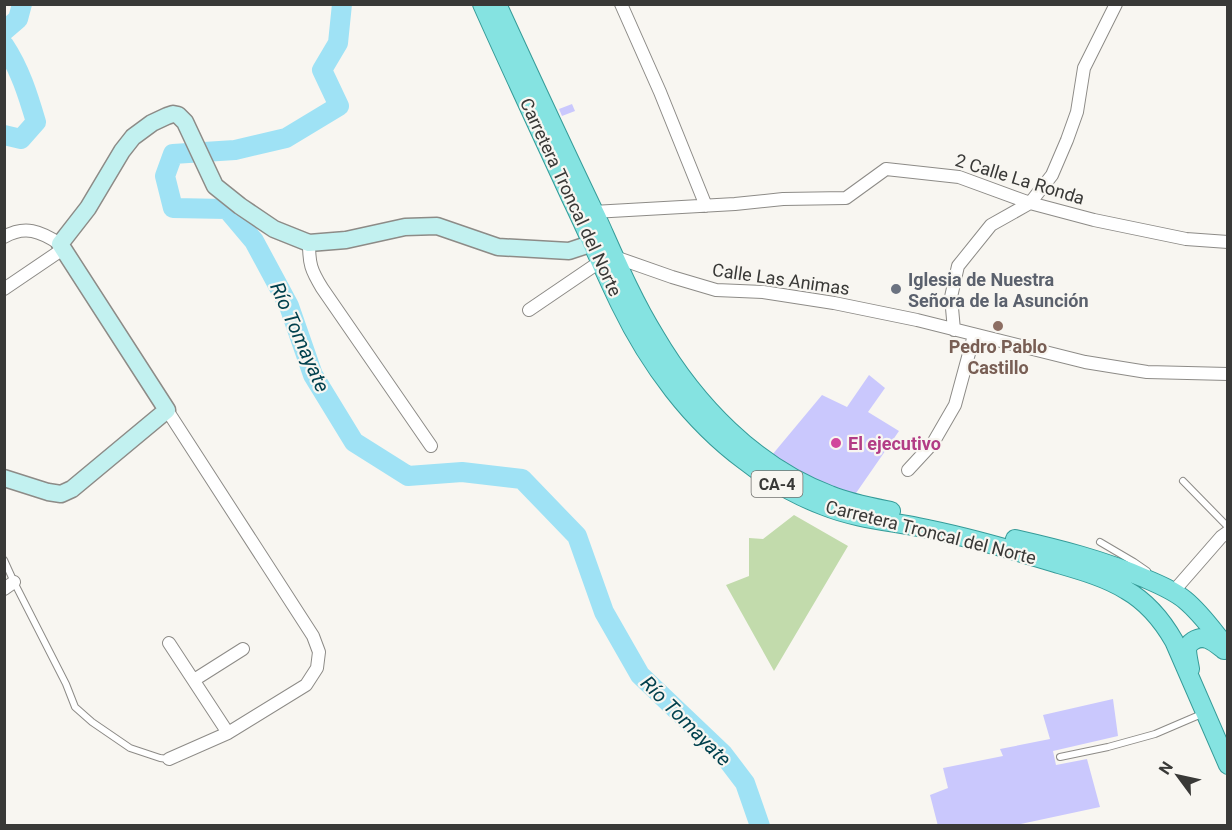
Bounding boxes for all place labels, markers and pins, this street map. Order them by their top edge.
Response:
place label: Iglesia de Nuestra Señora de la Asunción [908,269,1089,311]
marker: Iglesia de Nuestra Señora de la Asunción [889,282,903,296]
marker: Pedro Pablo Castillo [991,319,1005,333]
place label: Pedro Pablo Castillo [949,336,1047,378]
place label: El ejecutivo [848,433,941,454]
marker: El ejecutivo [829,436,843,450]

